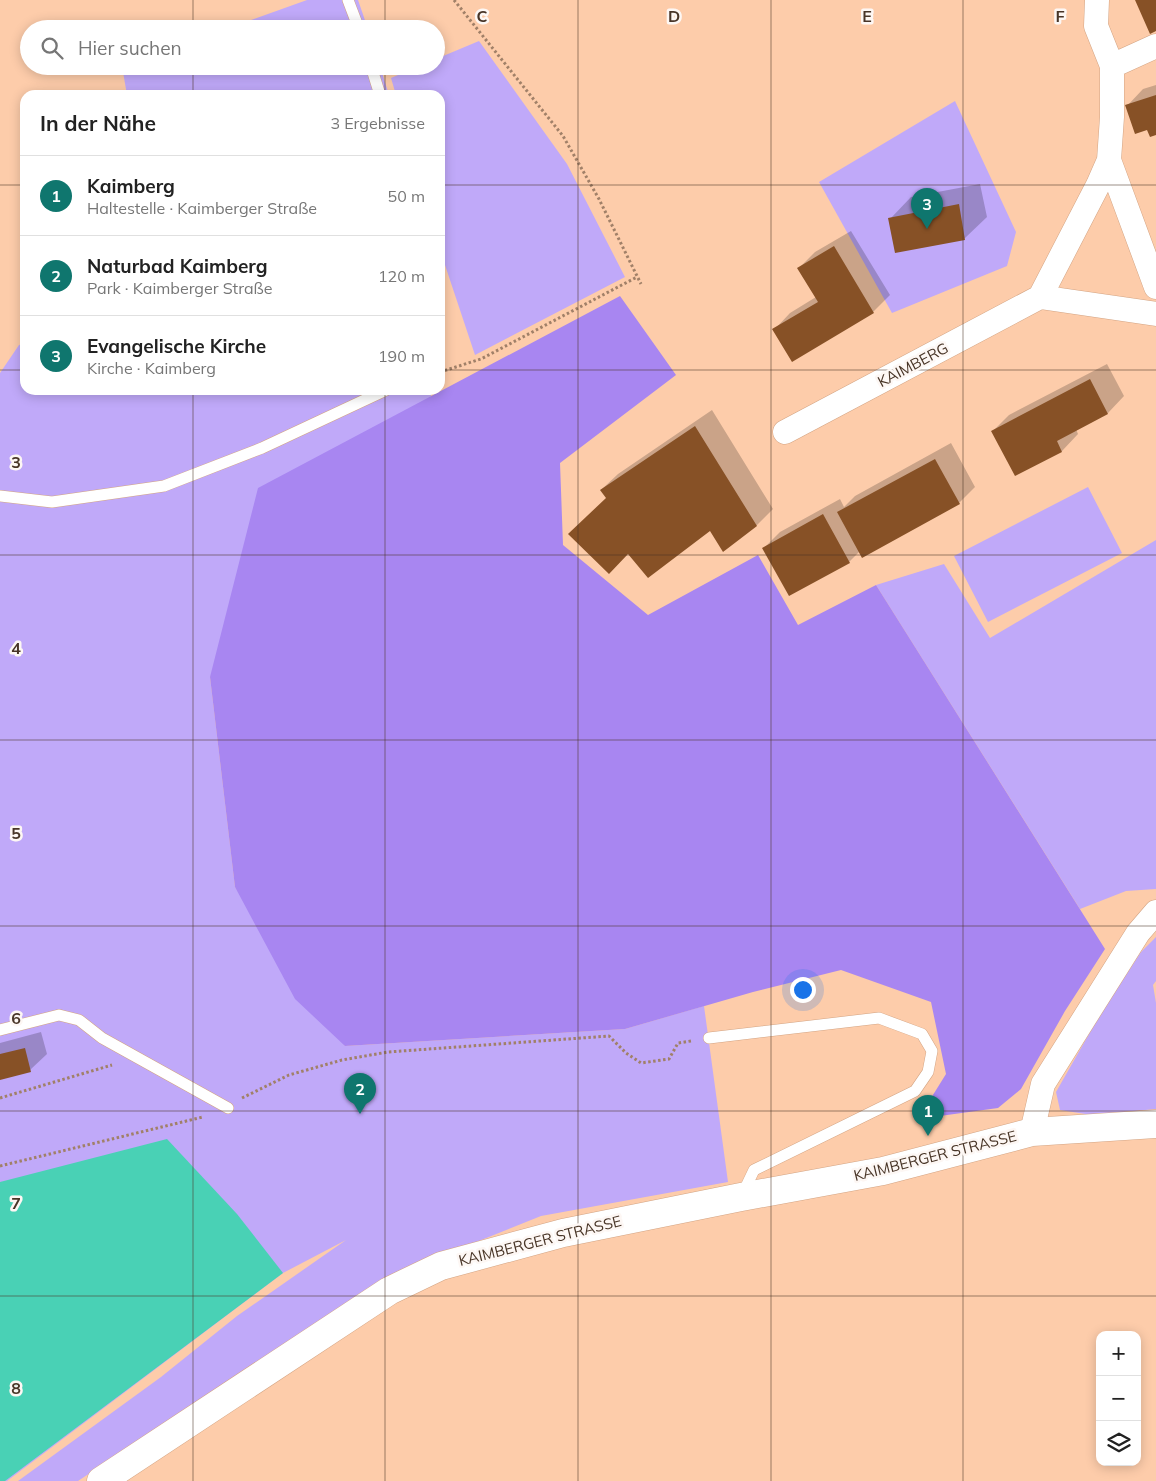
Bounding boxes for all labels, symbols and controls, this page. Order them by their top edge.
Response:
text: C [477,6,488,26]
text: D [668,6,680,26]
text: E [862,6,872,26]
text: F [1055,6,1065,26]
search box [20,20,445,75]
icon: search [38,34,66,62]
text: Hier suchen [78,36,182,60]
text: In der Nähe [40,110,156,136]
text: 3 Ergebnisse [330,113,425,133]
text: Kaimberg [87,174,175,198]
text: 1 [51,186,61,206]
text: 50 m [388,186,425,206]
pin: 3 [911,188,943,229]
text: Haltestelle · Kaimberger Straße [87,198,317,218]
text: Naturbad Kaimberg [87,254,267,278]
text: 2 [51,266,61,286]
text: 120 m [378,266,425,286]
text: Park · Kaimberger Straße [87,278,272,298]
text: Evangelische Kirche [87,334,266,358]
street label: KAIMBERG [874,338,951,391]
text: 3 [51,346,61,366]
text: 190 m [378,346,425,366]
text: Kirche · Kaimberg [87,358,216,378]
text: 3 [11,452,21,472]
text: 4 [11,638,21,658]
text: 5 [11,823,21,843]
your location [790,977,816,1003]
text: 6 [11,1008,21,1028]
pin: 2 [344,1073,376,1114]
pin: 1 [912,1095,944,1136]
street label: KAIMBERGER STRASSE [852,1126,1018,1185]
text: 7 [11,1193,21,1213]
street label: KAIMBERGER STRASSE [457,1211,623,1270]
map controls [1096,1331,1141,1466]
button: + [1096,1331,1141,1376]
button: − [1096,1376,1141,1421]
text: 8 [11,1378,21,1398]
button: layers [1096,1421,1141,1466]

